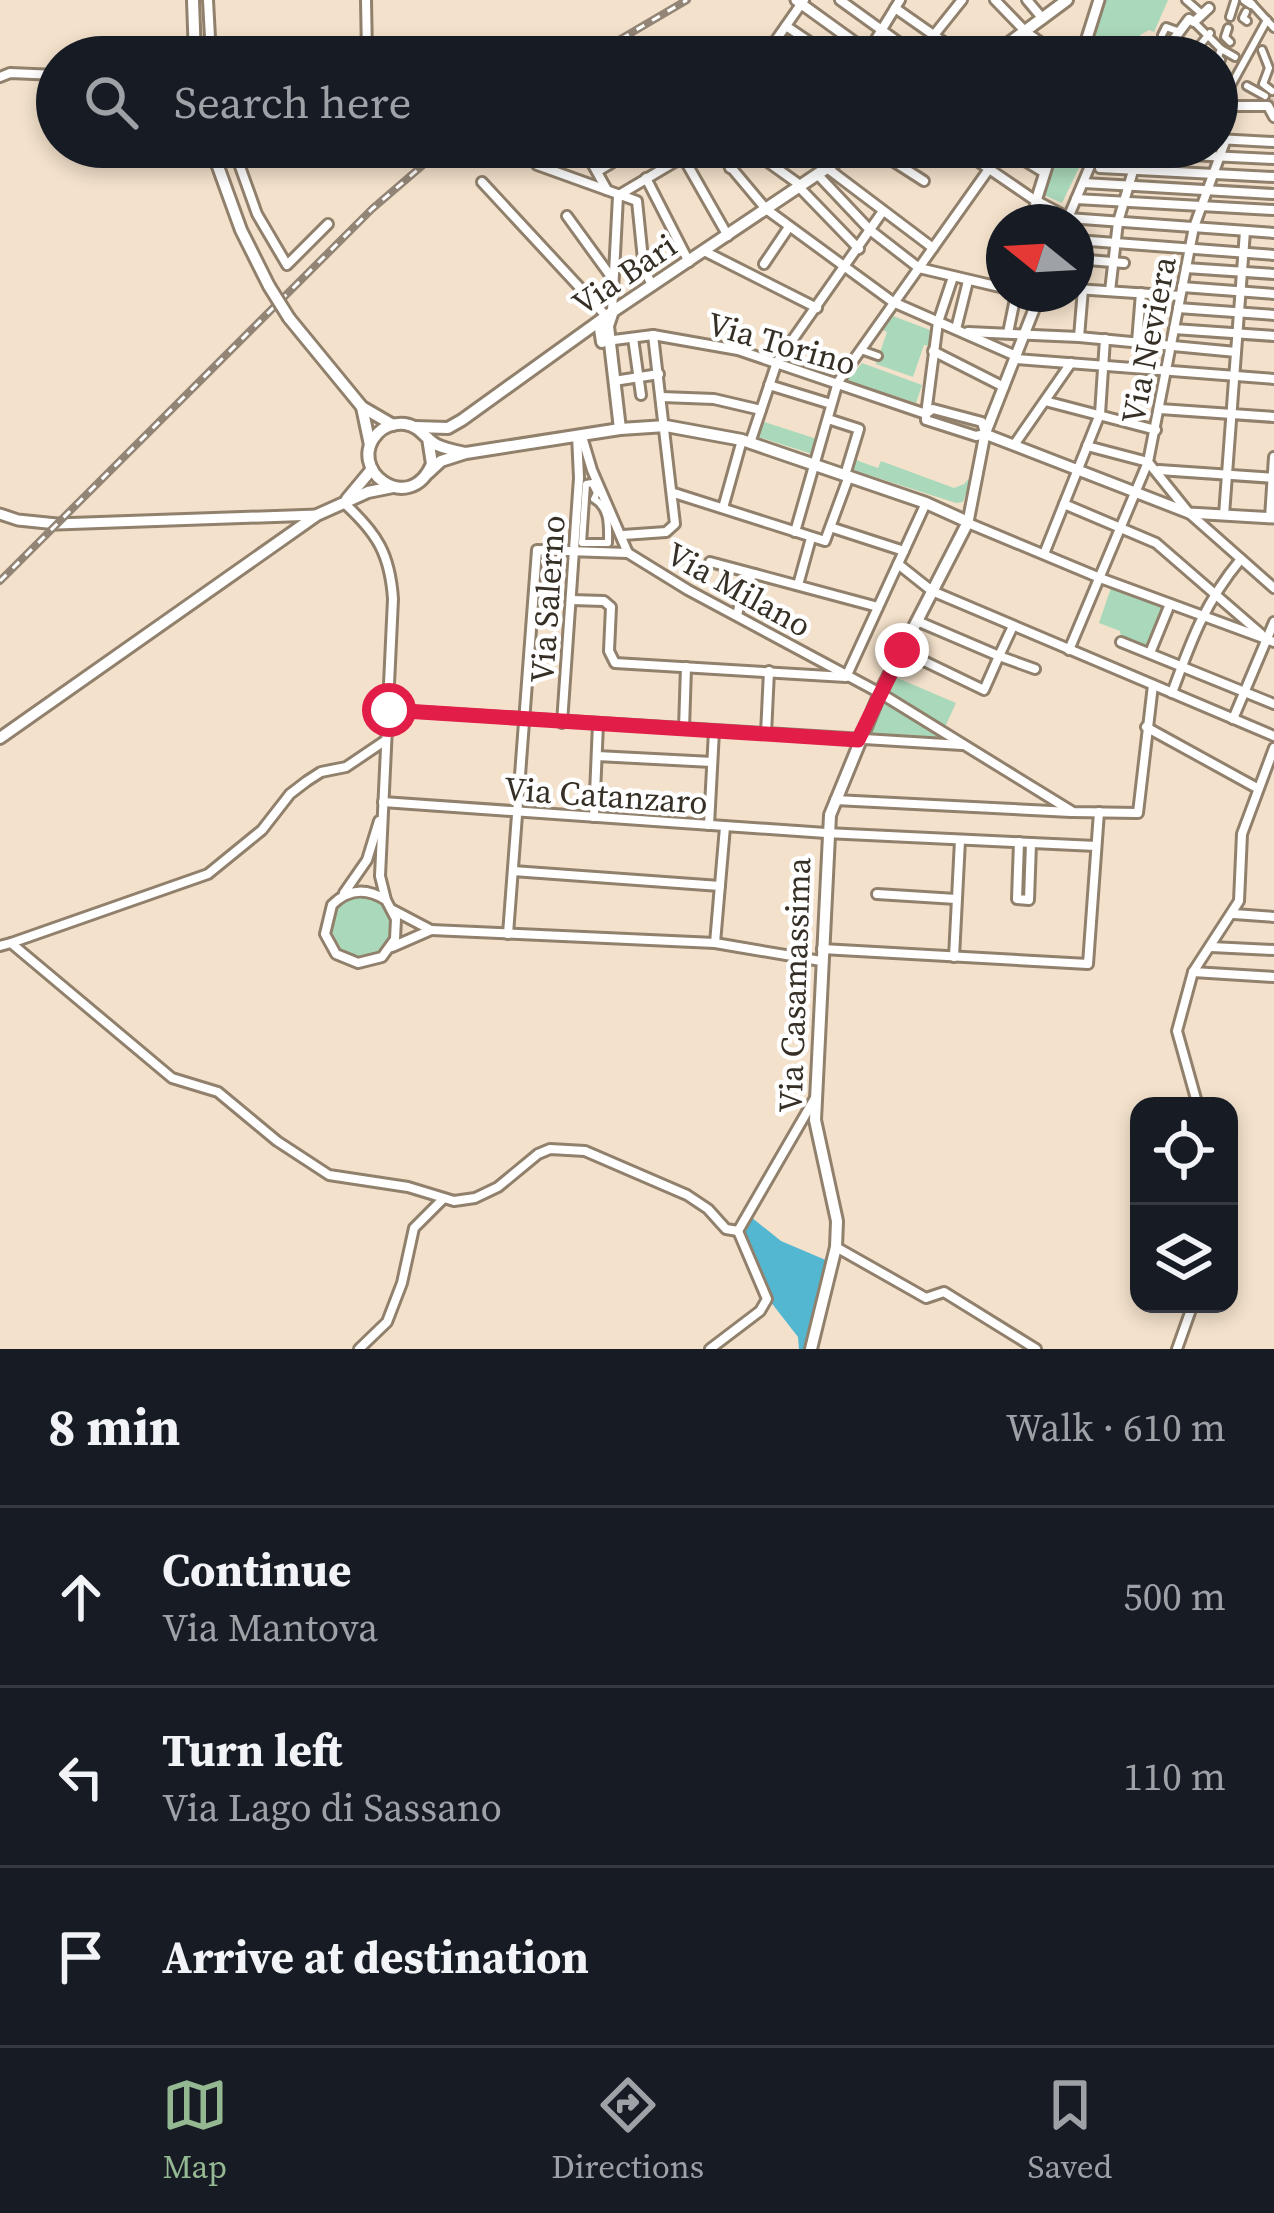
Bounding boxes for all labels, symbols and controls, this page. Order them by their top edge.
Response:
search box [36,36,1238,168]
icon: search [78,69,144,135]
text: Search here [174,71,411,133]
north arrow [986,204,1094,312]
street label: Via Bari [563,223,685,326]
street label: Via Neviera [1110,252,1187,428]
street label: Via Torino [702,301,861,386]
street label: Via Salerno [519,514,576,684]
street label: Via Milano [658,531,819,648]
route end [875,623,929,677]
route start [362,683,416,737]
street label: Via Catanzaro [503,766,709,825]
street label: Via Casamassima [768,856,821,1114]
map controls [1130,1097,1238,1313]
button: locate [1130,1097,1238,1205]
button: layers [1130,1205,1238,1313]
text: 8 min [48,1392,180,1462]
text: Walk · 610 m [1006,1401,1226,1454]
text: Continue [162,1539,351,1601]
icon: ahead [48,1564,114,1630]
text: 500 m [1123,1570,1226,1623]
text: Via Mantova [162,1601,378,1654]
text: Turn left [162,1719,342,1781]
icon: left [48,1744,114,1810]
text: 110 m [1123,1750,1226,1803]
text: Via Lago di Sassano [162,1781,502,1834]
icon: arrive [48,1924,114,1990]
text: Arrive at destination [162,1926,589,1988]
tab: Map [162,2072,228,2189]
tab: Directions [551,2072,704,2189]
tab: Saved [1028,2072,1112,2189]

